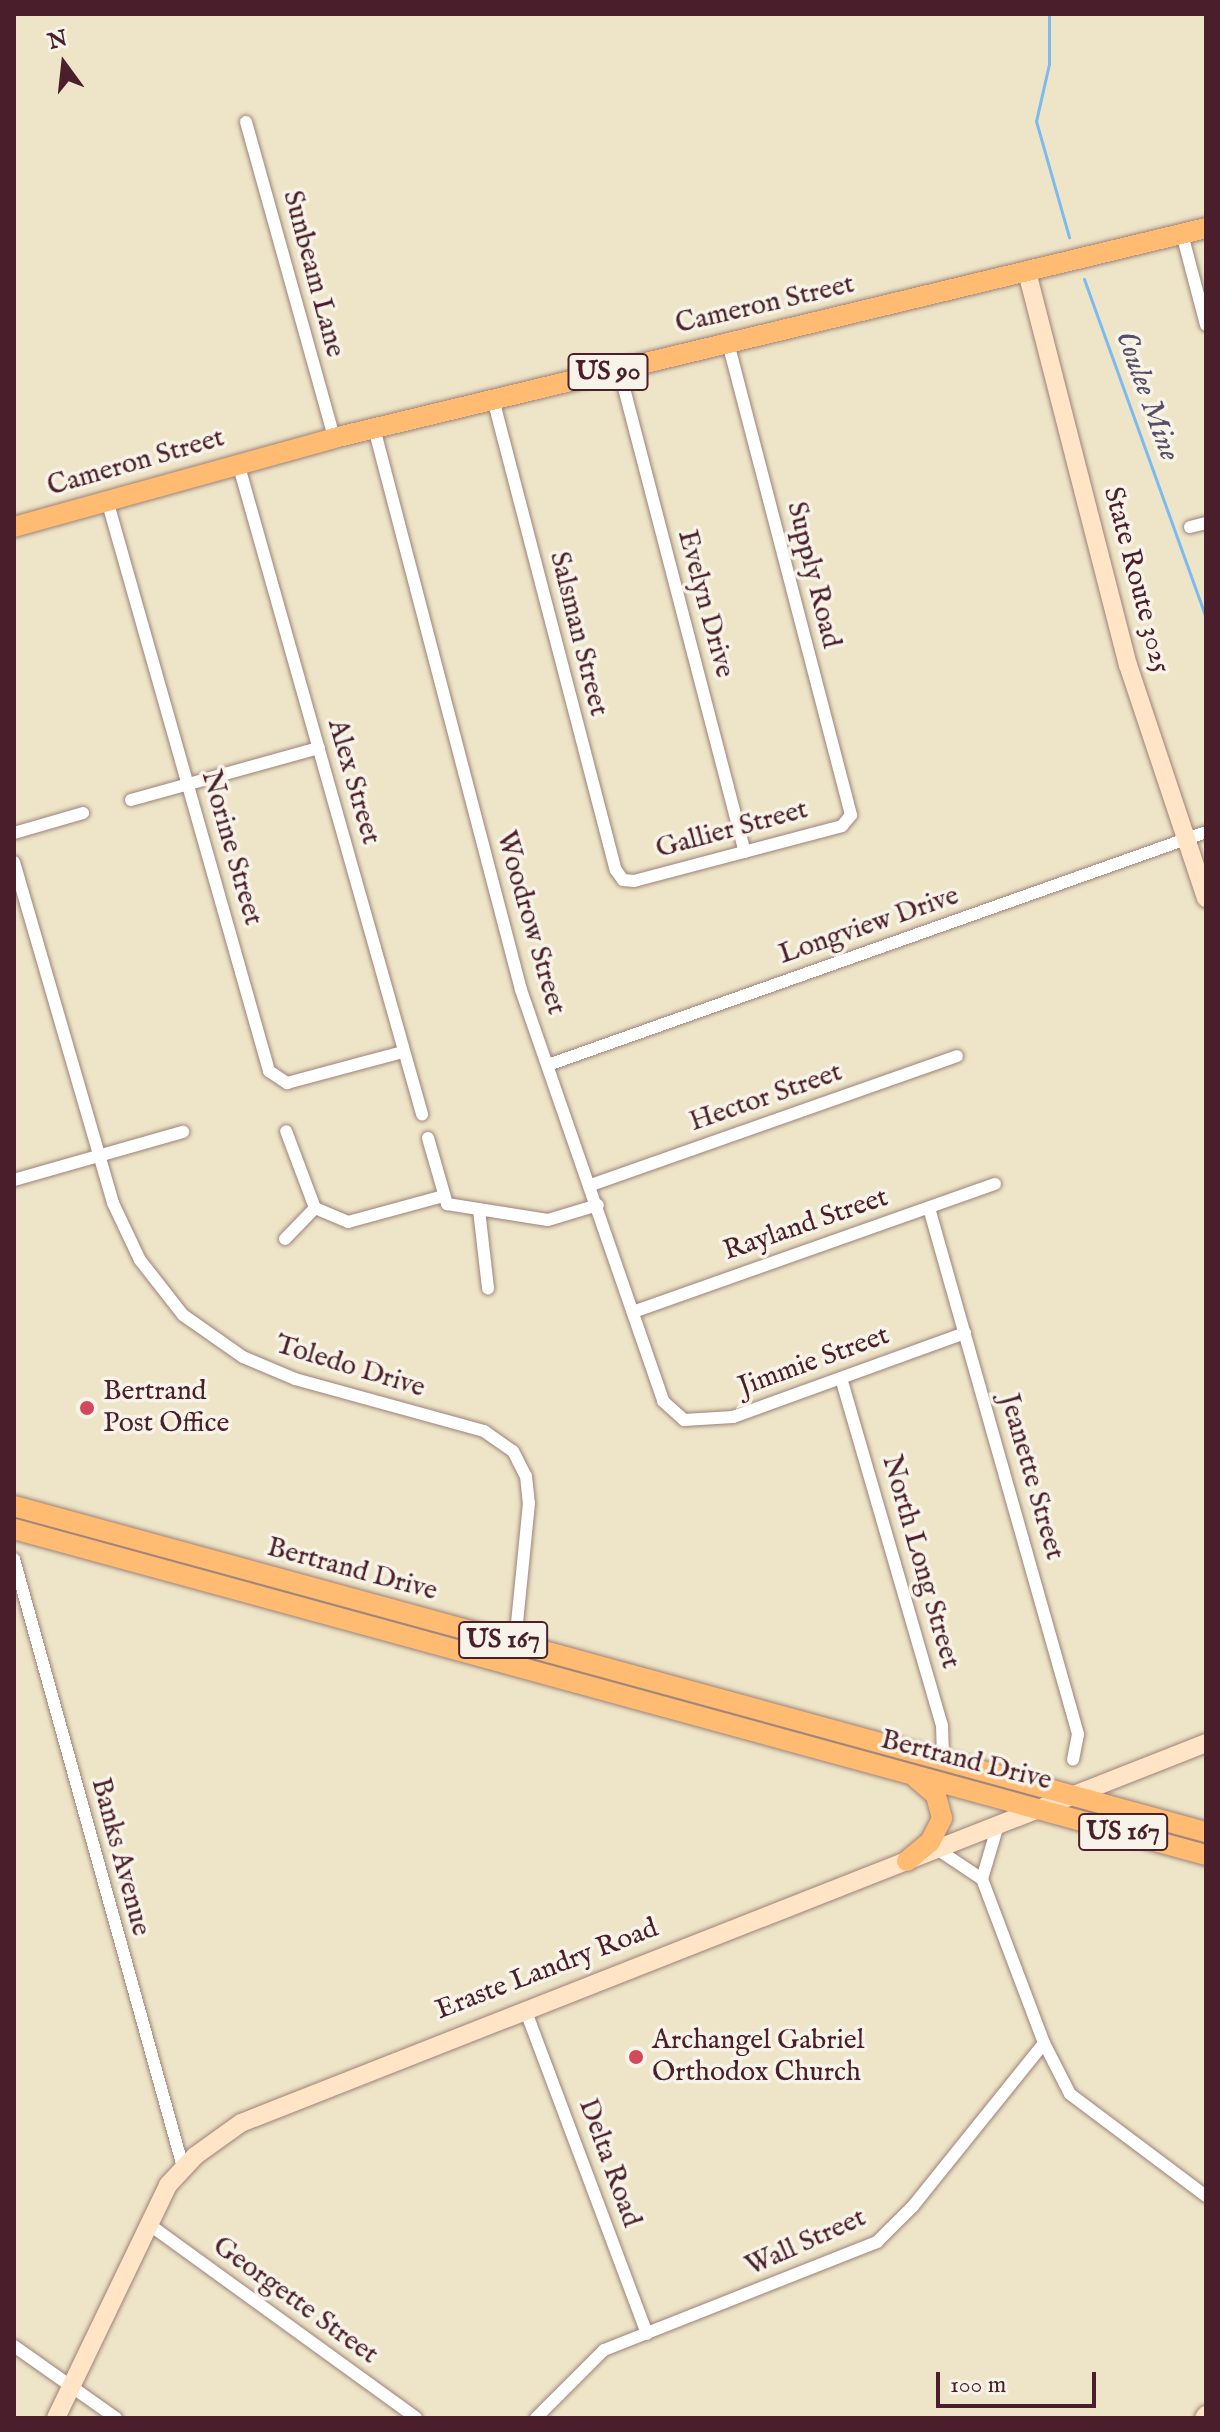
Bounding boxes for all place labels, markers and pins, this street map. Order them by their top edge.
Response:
place label: Bertrand Post Office [103,1375,229,1441]
marker: Bertrand Post Office [78,1399,96,1417]
place label: Archangel Gabriel Orthodox Church [652,2024,864,2090]
marker: Archangel Gabriel Orthodox Church [627,2048,645,2066]

